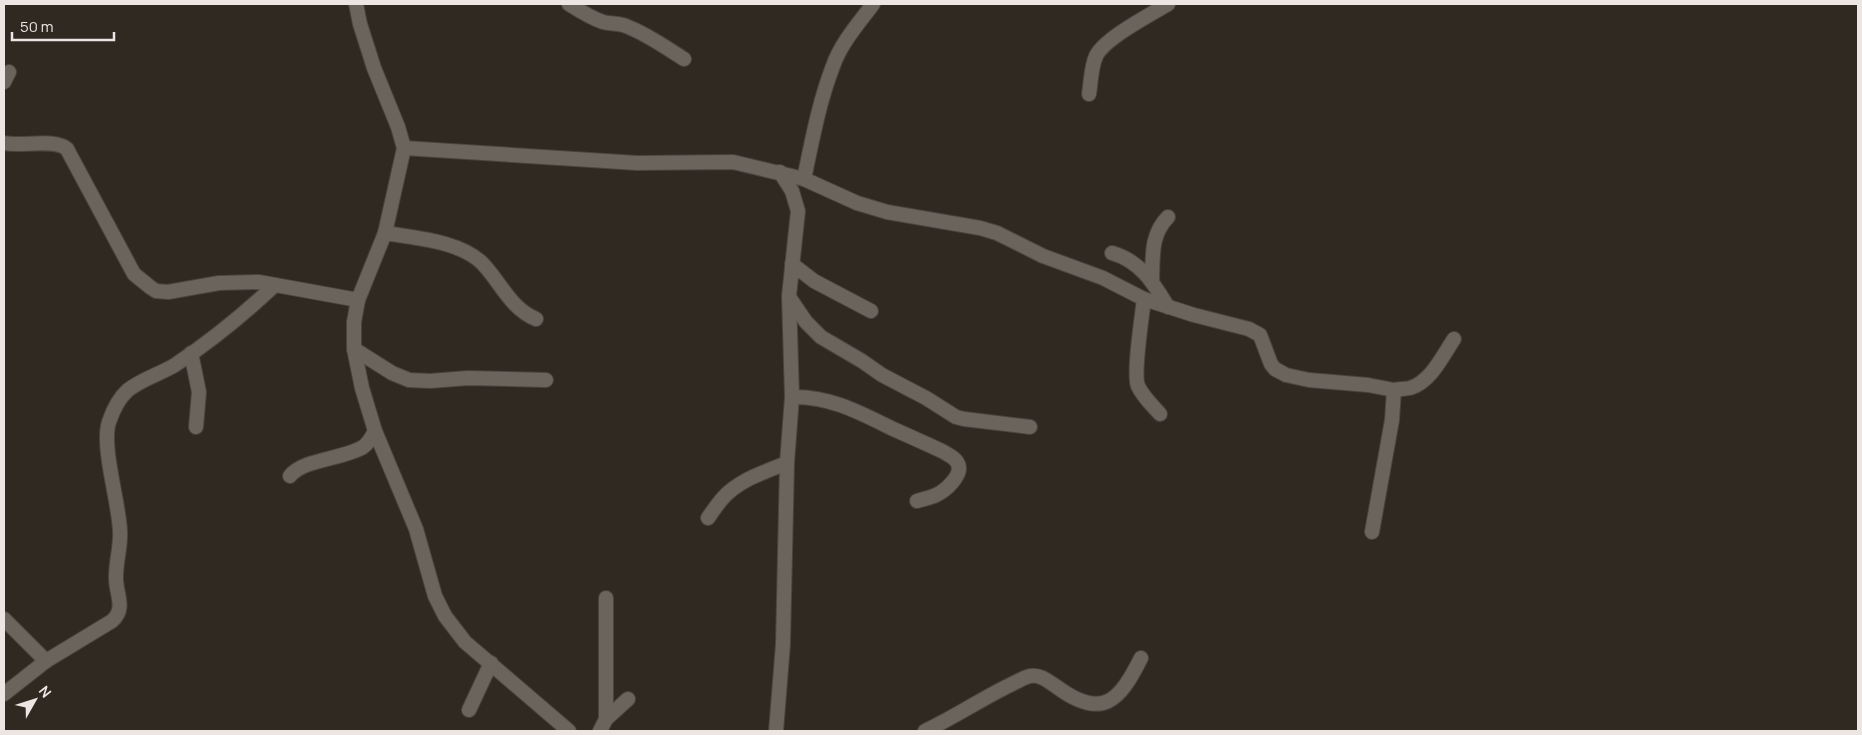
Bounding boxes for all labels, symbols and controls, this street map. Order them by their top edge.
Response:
scale bar [12,10,115,42]
text: 50 m [20,16,54,37]
north arrow [10,675,60,725]
text: N [35,682,56,701]

